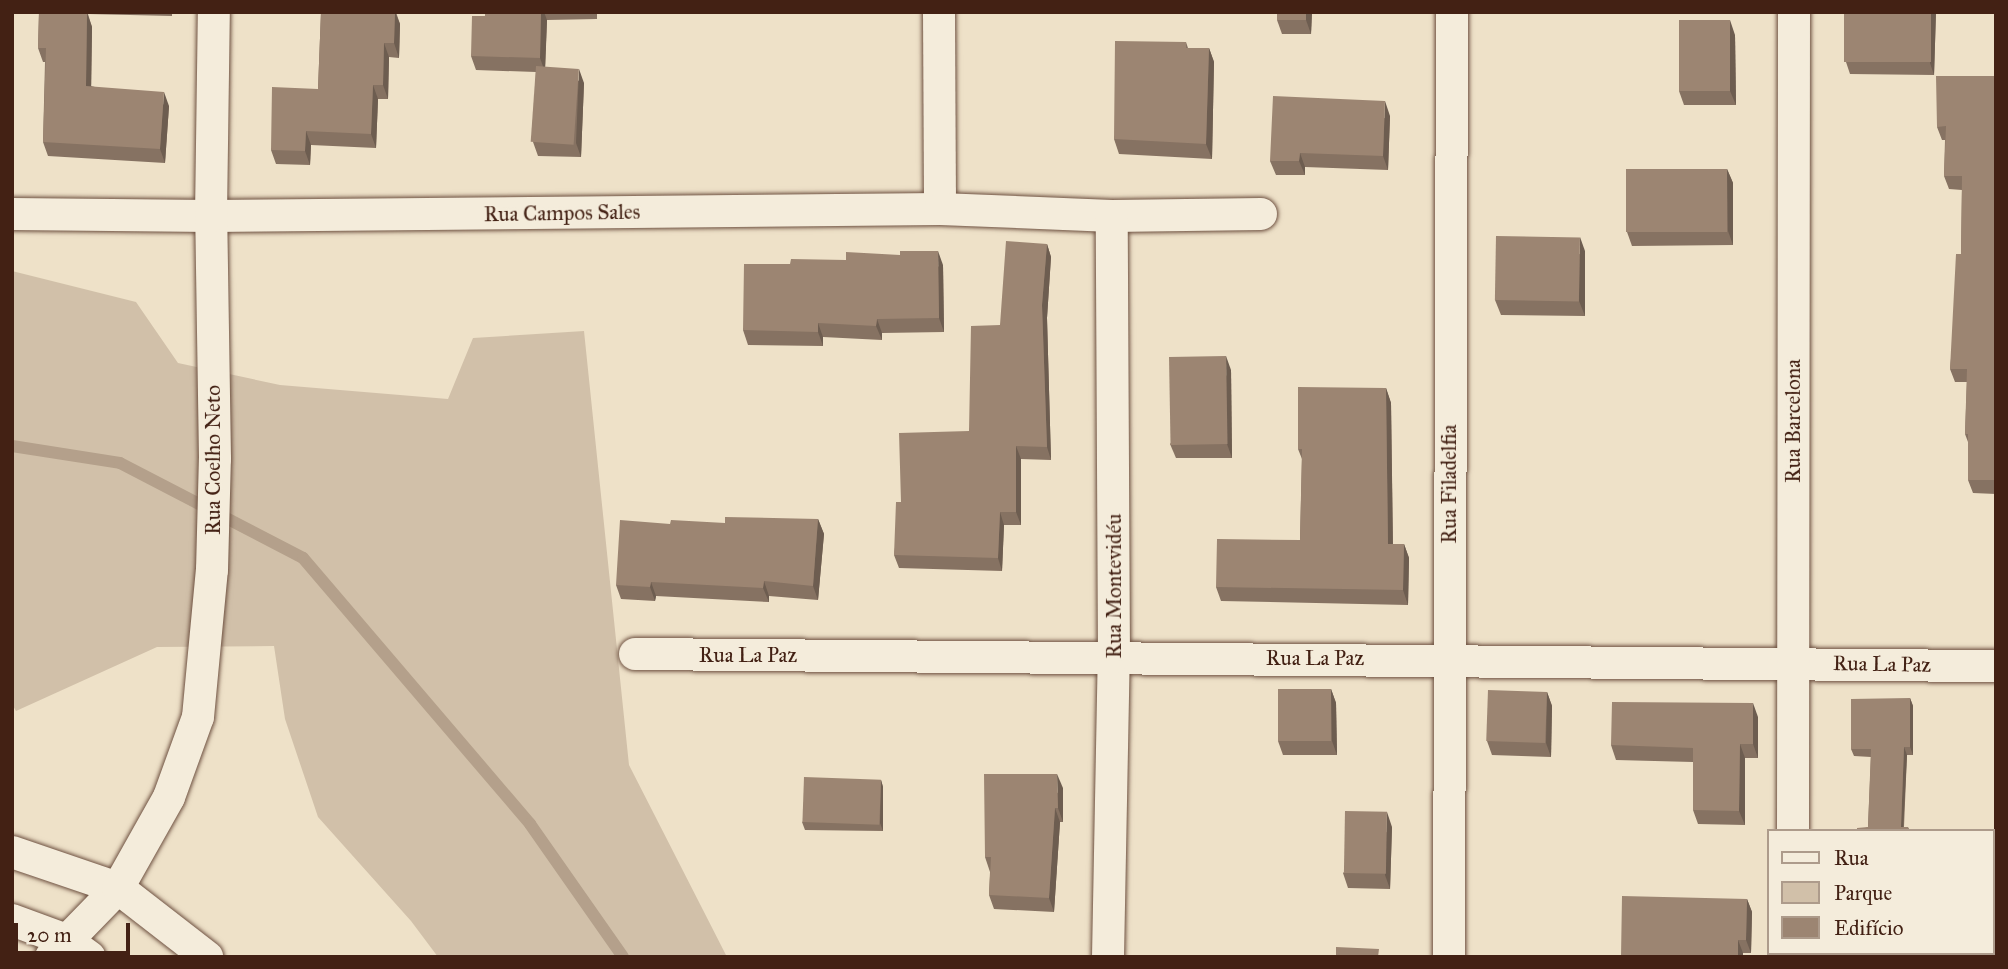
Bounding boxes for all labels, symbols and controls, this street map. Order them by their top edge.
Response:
street label: Rua Campos Sales [484,199,640,227]
street label: Rua Barcelona [1780,359,1806,483]
street label: Rua Coelho Neto [200,385,226,535]
street label: Rua Filadelfia [1436,424,1462,544]
street label: Rua Montevidéu [1101,514,1127,658]
street label: Rua La Paz [699,642,797,668]
street label: Rua La Paz [1266,645,1364,671]
street label: Rua La Paz [1833,651,1931,677]
legend [1766,829,1994,955]
text: Rua [1834,845,1869,871]
text: Parque [1834,880,1892,906]
scale bar [18,909,133,953]
text: Edifício [1834,915,1903,941]
text: 20 m [27,922,72,948]

